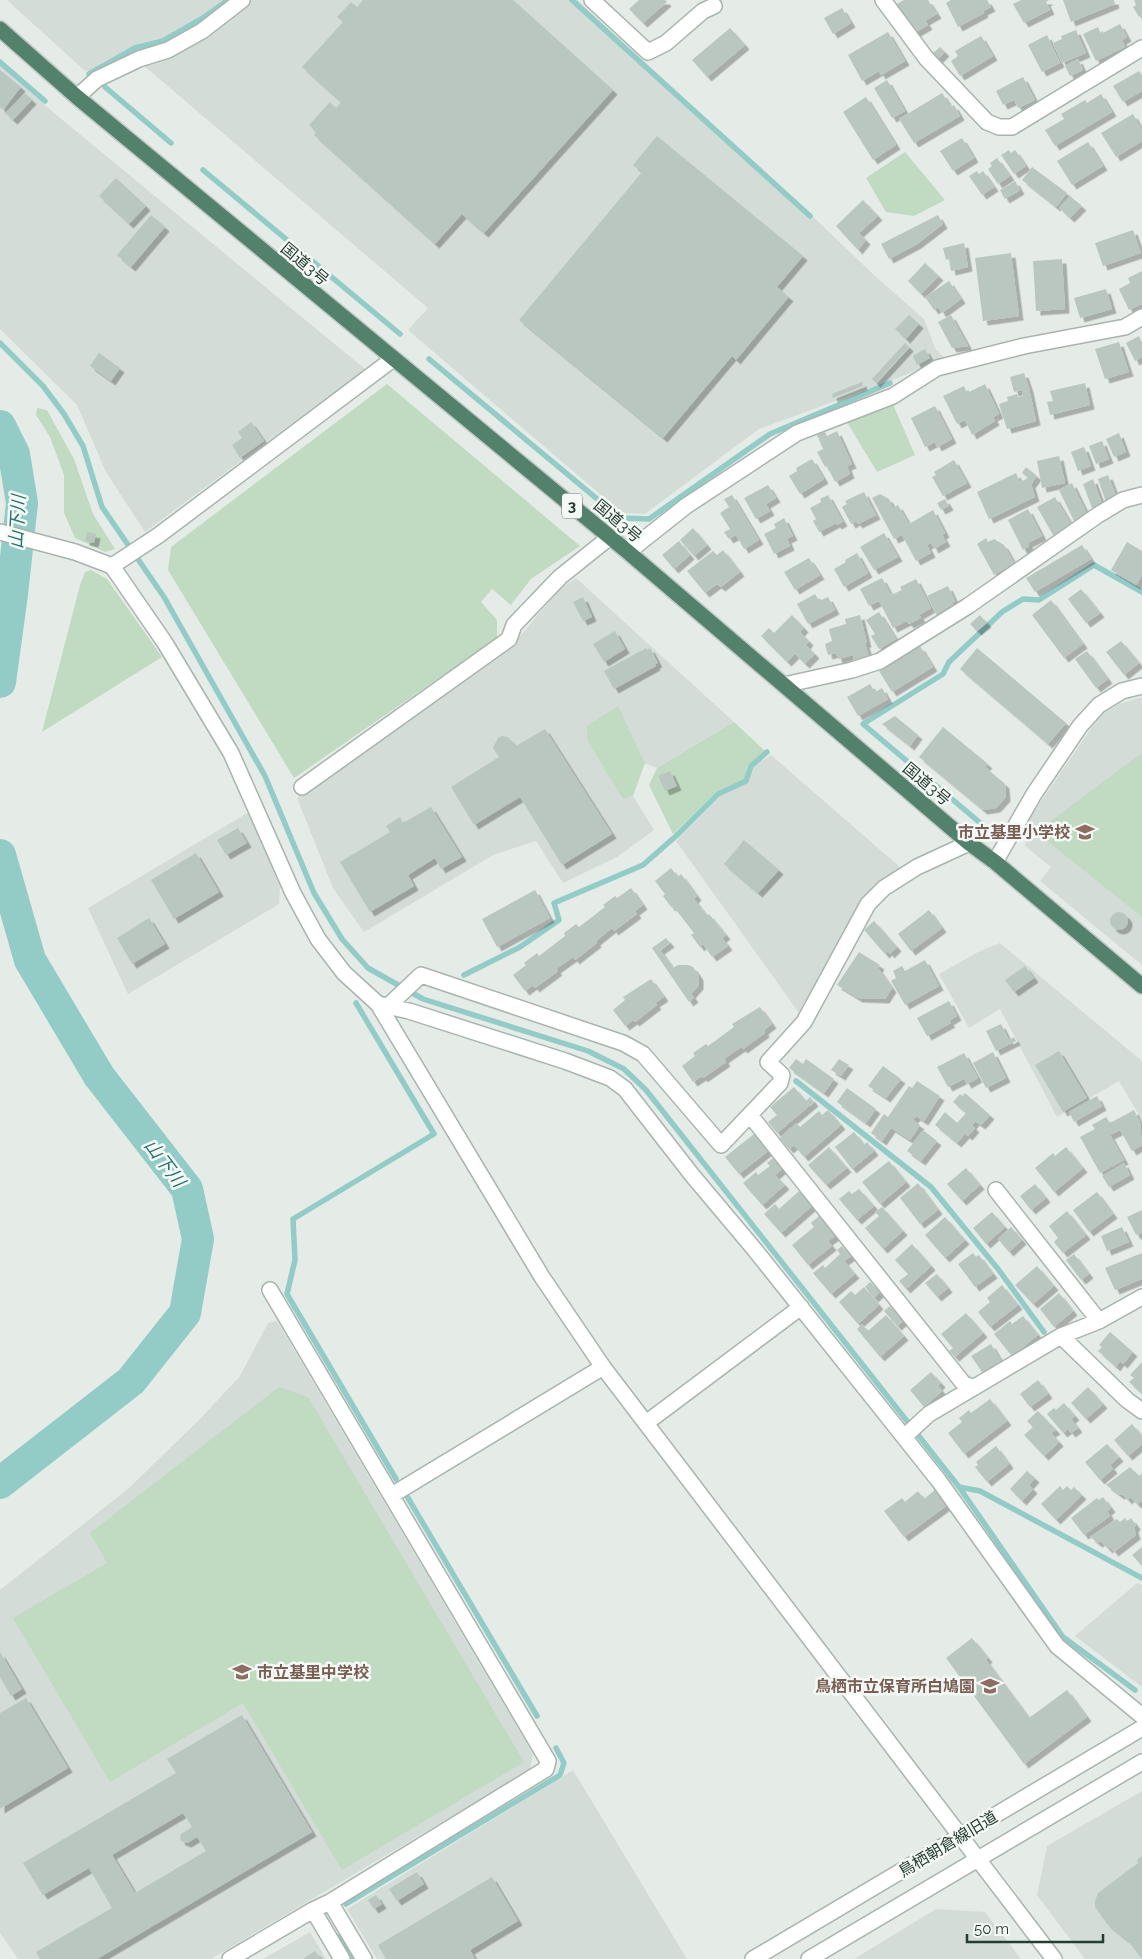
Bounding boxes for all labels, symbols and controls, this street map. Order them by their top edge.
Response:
street label: 国道3号 [277,239,333,289]
water label: 山下川 [5,492,29,550]
road number: 3 [562,494,582,518]
street label: 国道3号 [590,496,646,546]
street label: 国道3号 [899,759,955,809]
school or university icon: 市立基里小学校 [1074,821,1096,843]
place label: 市立基里小学校 [958,823,1070,842]
water label: 山下川 [140,1135,191,1192]
school or university icon: 市立基里中学校 [231,1661,253,1683]
place label: 市立基里中学校 [257,1663,369,1682]
school or university icon: 鳥栖市立保育所白鳩園 [979,1675,1001,1697]
place label: 鳥栖市立保育所白鳩園 [815,1677,975,1696]
street label: 鳥栖朝倉線旧道 [895,1807,1001,1881]
scale bar [967,1912,1103,1944]
text: 50 m [974,1920,1009,1938]

